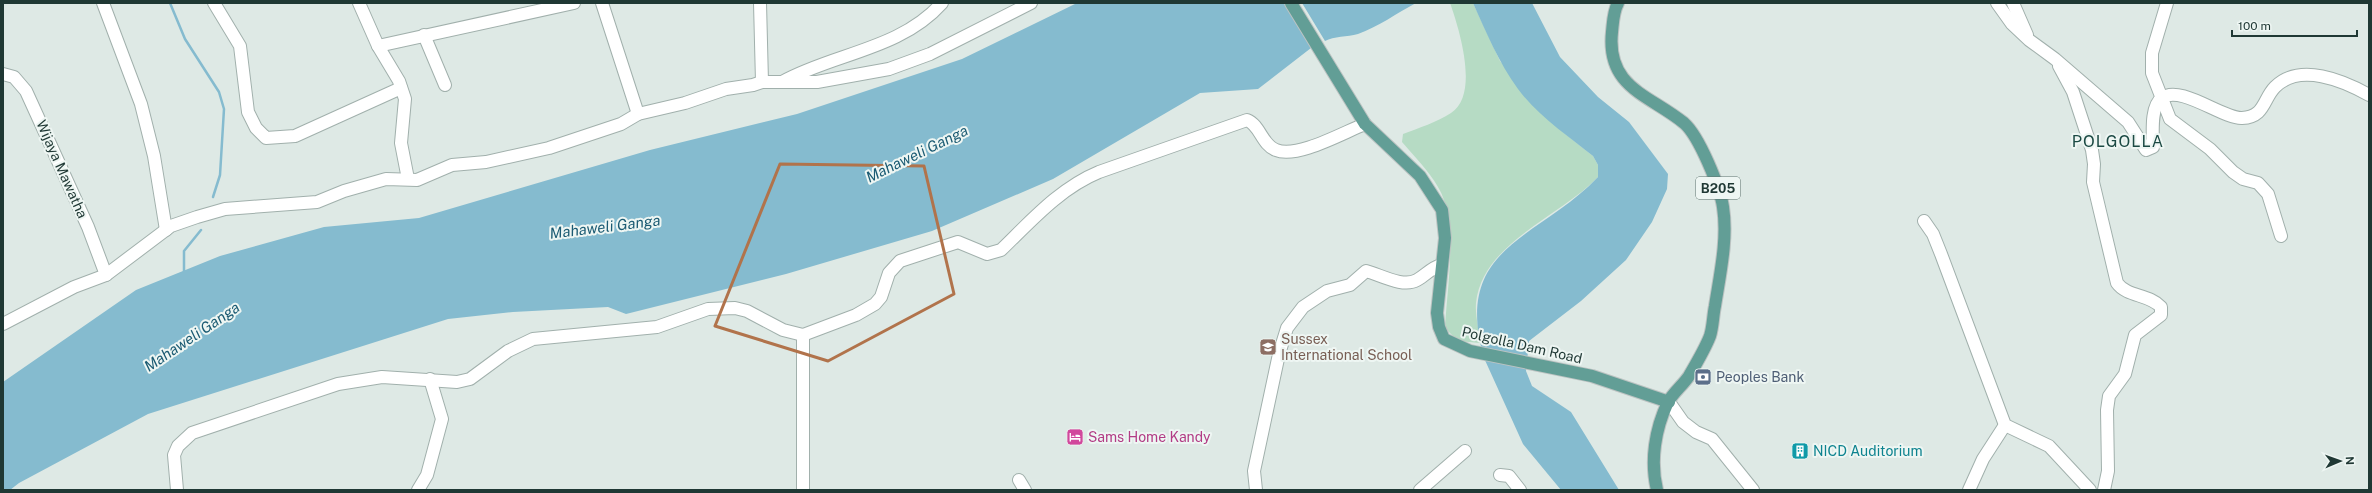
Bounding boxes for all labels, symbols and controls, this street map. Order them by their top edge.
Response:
scale bar [2232,12,2357,38]
text: 100 m [2238,19,2271,33]
street label: Wijaya Mawatha [33,117,91,221]
water label: Mahaweli Ganga [863,121,971,186]
district label: POLGOLLA [2072,132,2164,151]
road number: B205 [1696,177,1740,199]
water label: Mahaweli Ganga [549,211,661,242]
water label: Mahaweli Ganga [141,298,243,375]
street label: Polgolla Dam Road [1460,323,1584,367]
place label: Sussex International School [1281,331,1412,363]
school or university icon: Sussex International School [1258,337,1278,357]
bank icon: Peoples Bank [1693,367,1713,387]
place label: Peoples Bank [1716,369,1804,385]
hotel icon: Sams Home Kandy [1065,427,1085,447]
place label: Sams Home Kandy [1088,429,1211,445]
building icon: NICD Auditorium [1790,441,1810,461]
north arrow [2320,441,2360,481]
place label: NICD Auditorium [1813,443,1923,459]
text: N [2344,456,2356,465]

